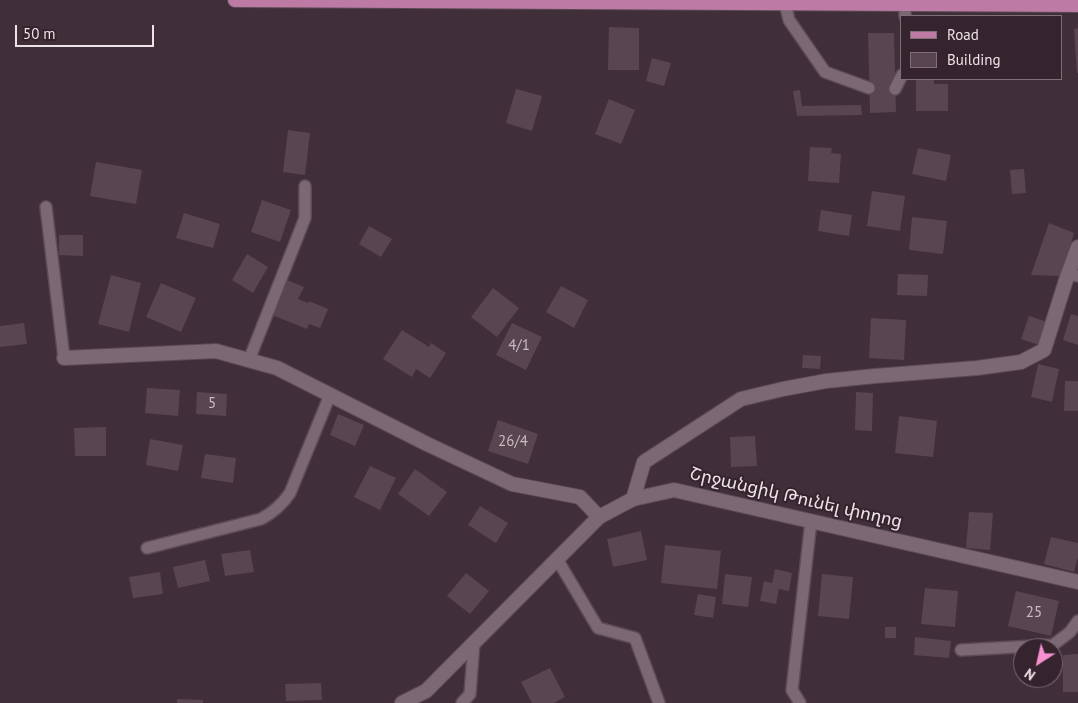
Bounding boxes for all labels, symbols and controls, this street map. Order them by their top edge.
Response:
scale bar [18,15,156,47]
legend [900,15,1063,80]
text: 50 m [23,24,56,43]
text: Road [947,25,979,44]
text: Building [947,50,1001,69]
house number: 4/1 [508,337,530,355]
house number: 5 [208,395,216,413]
house number: 26/4 [498,433,528,451]
street label: Շրջանցիկ Թունել փողոց [688,463,904,533]
house number: 25 [1026,604,1042,622]
north arrow [1013,638,1063,688]
text: N [1021,664,1039,684]

